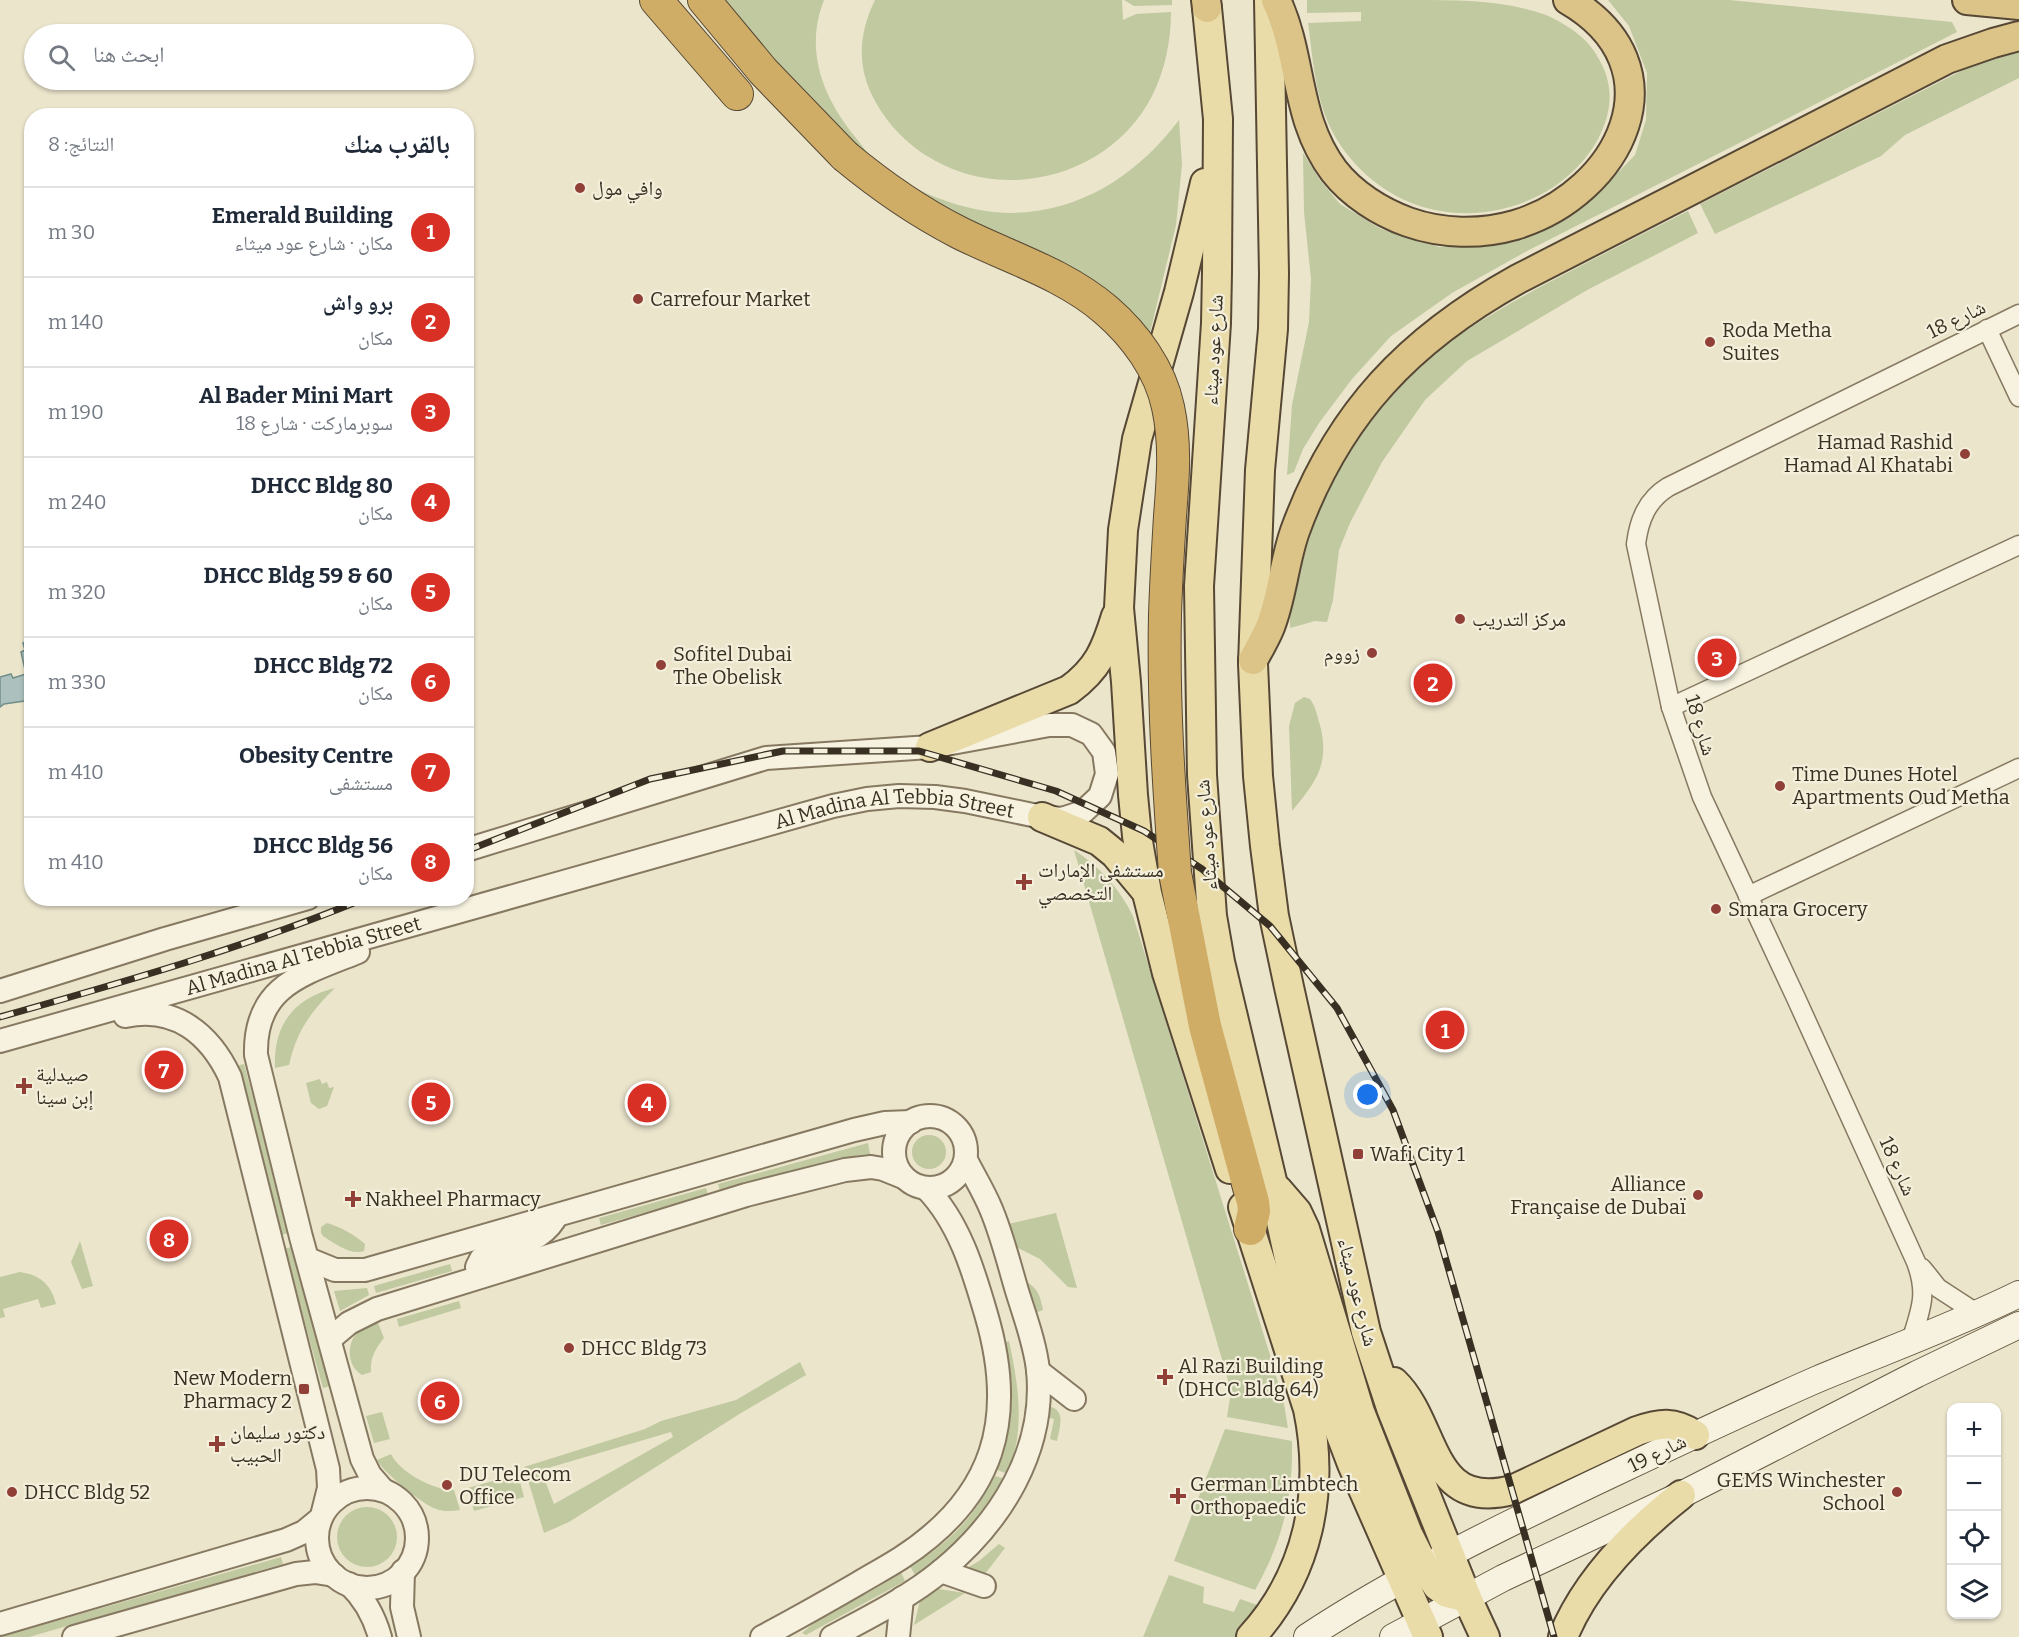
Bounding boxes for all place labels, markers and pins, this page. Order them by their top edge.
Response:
place label: وافي مول [592,176,663,204]
marker: وافي مول [573,181,587,195]
place label: Carrefour Market [650,287,811,311]
marker: Carrefour Market [631,292,645,306]
place label: Roda Metha Suites [1722,318,1832,365]
marker: Roda Metha Suites [1703,335,1717,349]
place label: Hamad Rashid Hamad Al Khatabi [1784,430,1953,477]
marker: Hamad Rashid Hamad Al Khatabi [1958,447,1972,461]
place label: مركز التدريب [1472,607,1566,631]
marker: مركز التدريب [1453,612,1467,626]
pin: 3 [1698,636,1736,680]
place label: زووم [1324,641,1360,667]
place label: Sofitel Dubai The Obelisk [673,642,792,689]
marker: زووم [1365,646,1379,660]
marker: Sofitel Dubai The Obelisk [654,658,668,672]
pin: 2 [1414,660,1452,706]
place label: Time Dunes Hotel Apartments Oud Metha [1792,762,2010,809]
marker: Time Dunes Hotel Apartments Oud Metha [1773,779,1787,793]
place label: مستشفى الإمارات التخصصي [1038,858,1164,909]
marker: مستشفى الإمارات التخصصي [1015,873,1033,891]
place label: Smara Grocery [1728,897,1868,921]
marker: Smara Grocery [1709,902,1723,916]
pin: 1 [1426,1008,1464,1052]
pin: 7 [144,1048,184,1092]
place label: صيدلية إبن سينا [36,1062,93,1111]
marker: صيدلية إبن سينا [17,1079,31,1093]
pin: 5 [412,1080,450,1124]
pin: 4 [628,1080,666,1126]
place label: Wafi City 1 [1370,1142,1465,1166]
marker: Wafi City 1 [1351,1147,1365,1161]
place label: Alliance Française de Dubaï [1510,1172,1686,1219]
place label: Nakheel Pharmacy [365,1187,541,1211]
marker: Alliance Française de Dubaï [1691,1188,1705,1202]
marker: Nakheel Pharmacy [346,1192,360,1206]
pin: 8 [150,1216,188,1262]
place label: DHCC Bldg 73 [581,1336,707,1360]
marker: DHCC Bldg 73 [562,1341,576,1355]
place label: Al Razi Building (DHCC Bldg 64) [1178,1354,1323,1401]
place label: New Modern Pharmacy 2 [173,1366,292,1413]
marker: Al Razi Building (DHCC Bldg 64) [1156,1368,1174,1386]
pin: 6 [420,1378,460,1424]
marker: New Modern Pharmacy 2 [297,1382,311,1396]
place label: دكتور سليمان الحبيب [230,1420,325,1467]
marker: دكتور سليمان الحبيب [208,1435,226,1453]
place label: DU Telecom Office [459,1462,571,1509]
place label: GEMS Winchester School [1717,1468,1885,1515]
place label: German Limbtech Orthopaedic [1190,1472,1359,1519]
marker: DU Telecom Office [440,1478,454,1492]
place label: DHCC Bldg 52 [24,1480,150,1504]
marker: DHCC Bldg 52 [5,1485,19,1499]
marker: GEMS Winchester School [1890,1485,1904,1499]
marker: German Limbtech Orthopaedic [1171,1489,1185,1503]

